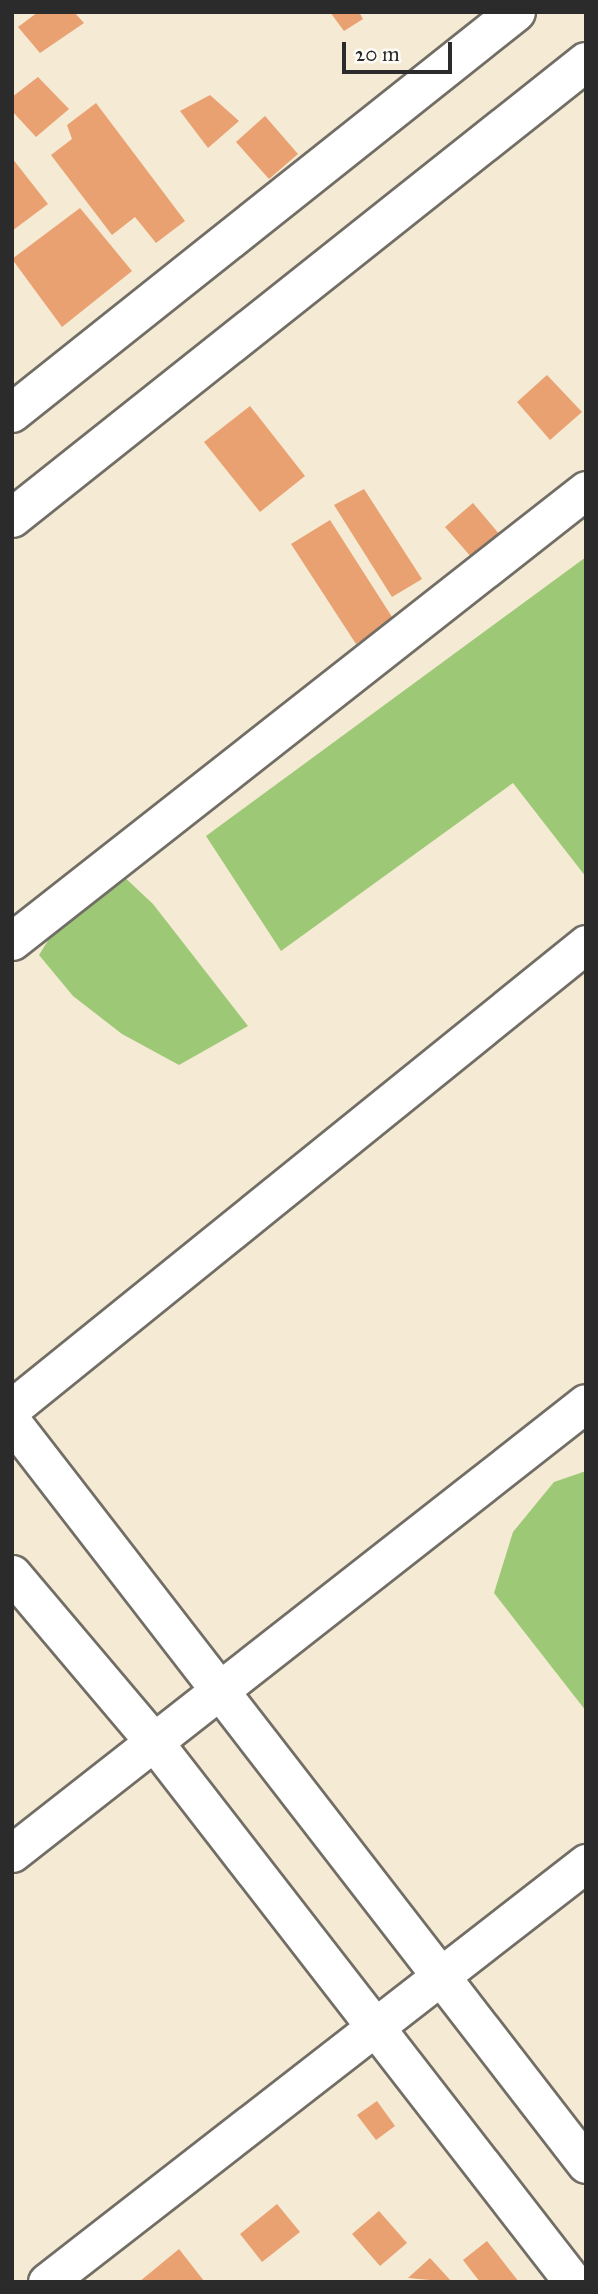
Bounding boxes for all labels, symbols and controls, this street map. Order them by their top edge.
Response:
scale bar [346,28,456,72]
text: 20 m [355,41,400,67]

